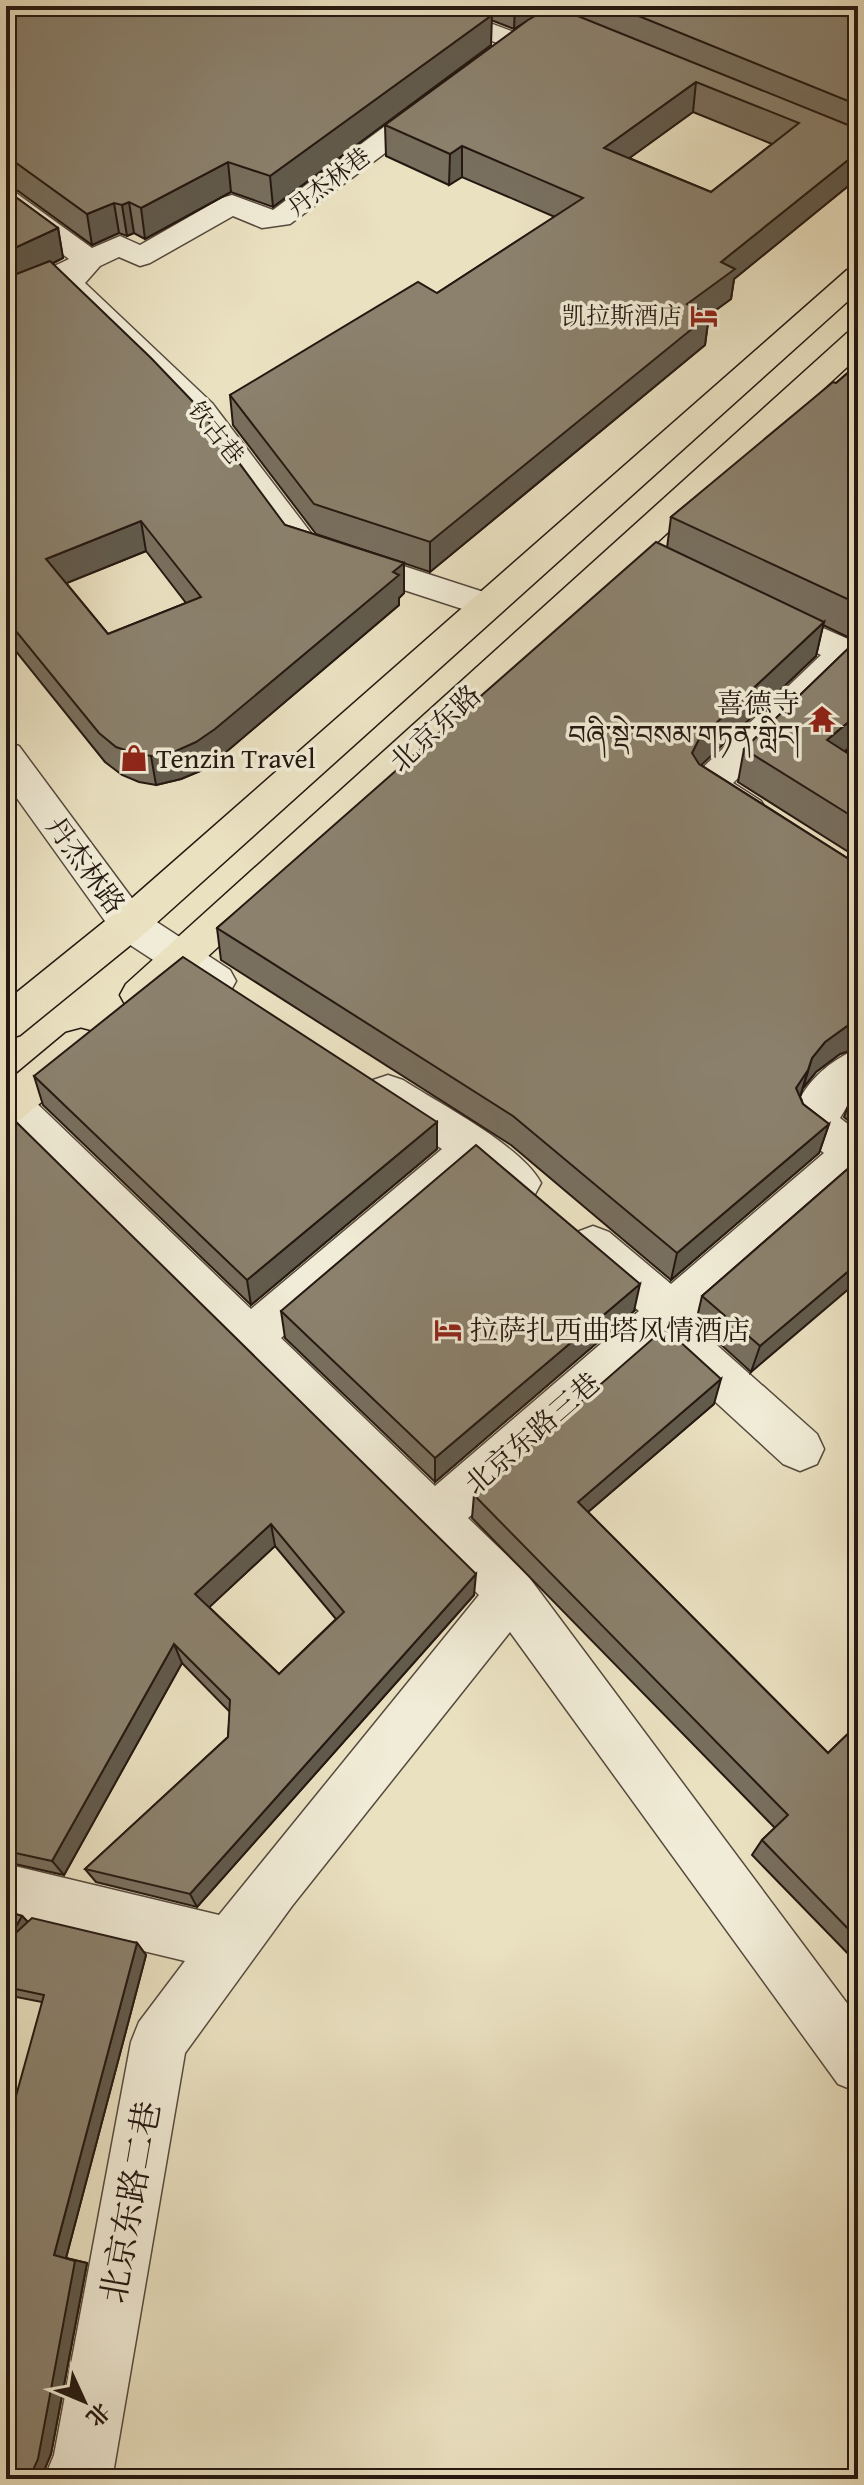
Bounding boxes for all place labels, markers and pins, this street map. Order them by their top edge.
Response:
place label: 凯拉斯酒店 [562,298,682,333]
hotel icon: 凯拉斯酒店 [689,301,719,331]
place label: 喜德寺 བཞི་སྡེ་བསམ་གཏན་གླིང། [568,682,800,759]
temple icon: 喜德寺 བཞི་སྡེ་བསམ་གཏན་གླིང། [807,704,837,734]
place label: Tenzin Travel [156,737,316,778]
shop icon: Tenzin Travel [119,743,149,773]
place label: 拉萨扎西曲塔风情酒店 [470,1309,750,1350]
hotel icon: 拉萨扎西曲塔风情酒店 [433,1315,463,1345]

